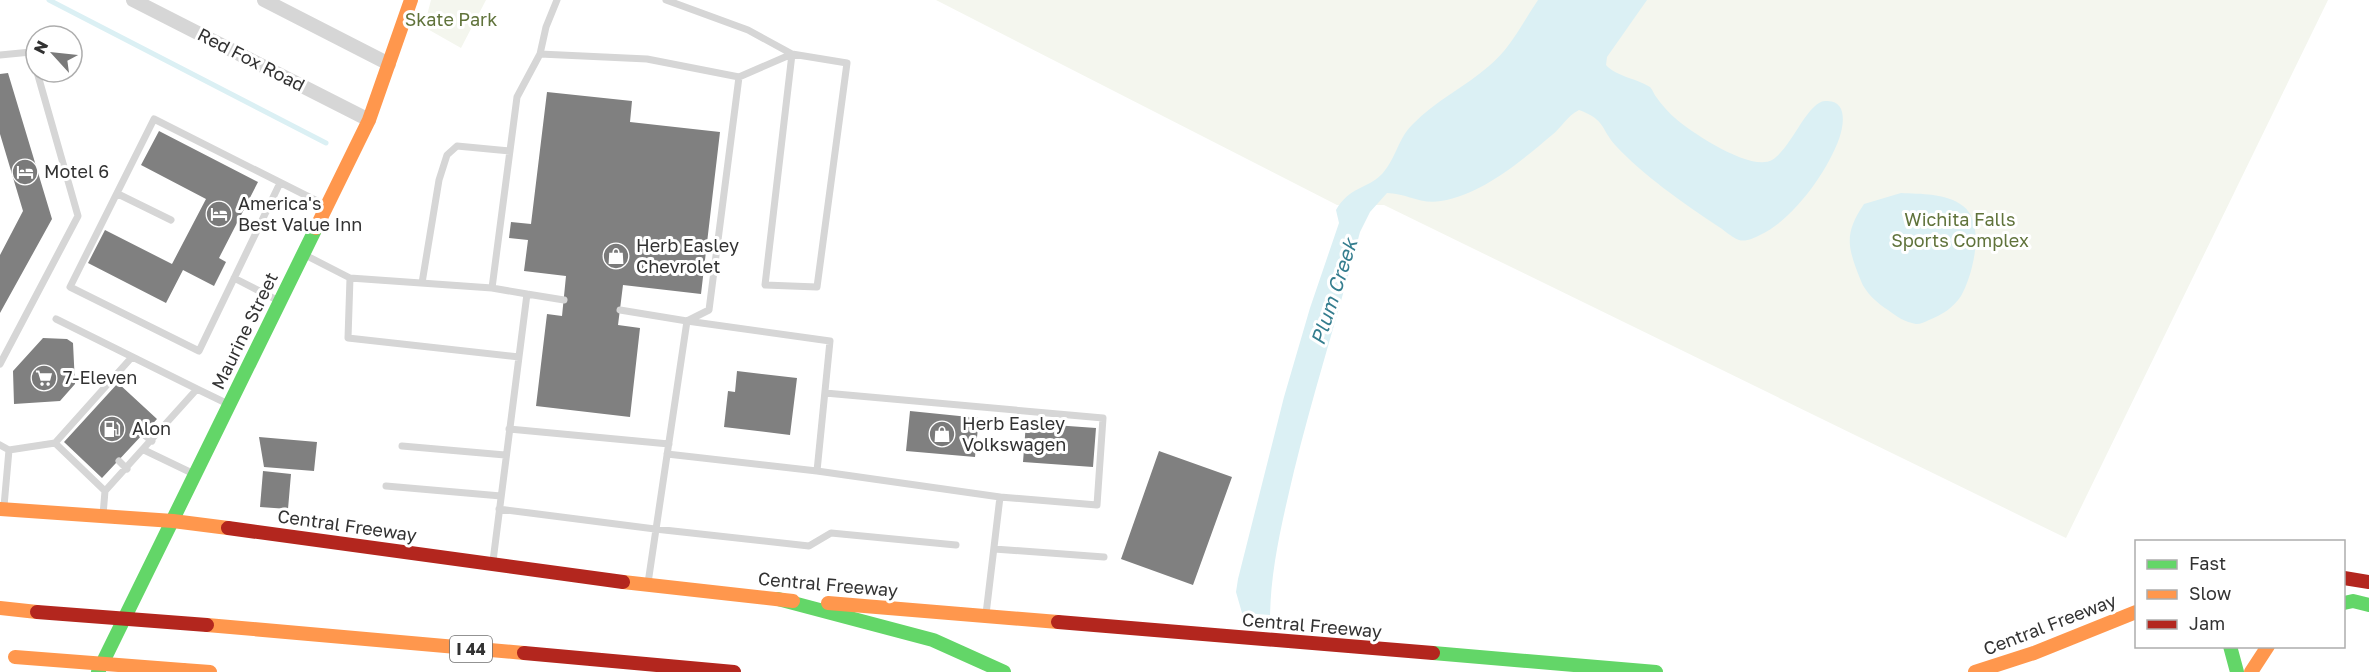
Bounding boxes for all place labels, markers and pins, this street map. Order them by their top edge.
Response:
hotel icon: Motel 6 [10,157,40,187]
place label: Motel 6 [44,160,109,182]
place label: America's Best Value Inn [238,192,362,235]
hotel icon: America's Best Value Inn [204,199,234,229]
place label: Herb Easley Chevrolet [636,234,739,277]
shop icon: Herb Easley Chevrolet [601,241,631,271]
supermarket icon: 7-Eleven [29,363,59,393]
place label: 7-Eleven [63,366,137,388]
place label: Herb Easley Volkswagen [962,412,1066,455]
fuel station icon: Alon [97,414,127,444]
place label: Alon [132,417,171,439]
shop icon: Herb Easley Volkswagen [927,419,957,449]

